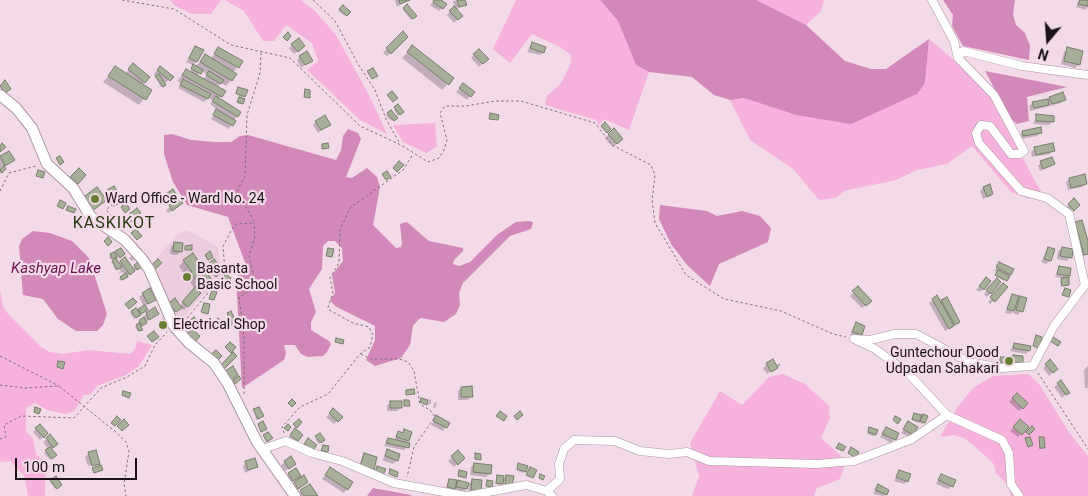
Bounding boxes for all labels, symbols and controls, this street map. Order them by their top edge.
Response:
north arrow [1023,15,1073,65]
text: N [1036,45,1051,63]
place label: Ward Office - Ward No. 24 [105,191,265,207]
marker: Ward Office - Ward No. 24 [89,193,101,205]
district label: KASKIKOT [72,214,156,234]
water label: Kashyap Lake [11,260,101,278]
place label: Basanta Basic School [197,261,277,294]
marker: Basanta Basic School [181,271,193,283]
place label: Electrical Shop [173,317,266,333]
marker: Electrical Shop [157,319,169,331]
place label: Guntechour Dood Udpadan Sahakari [886,345,999,378]
marker: Guntechour Dood Udpadan Sahakari [1003,355,1015,367]
scale bar [18,448,140,480]
text: 100 m [23,458,65,476]

